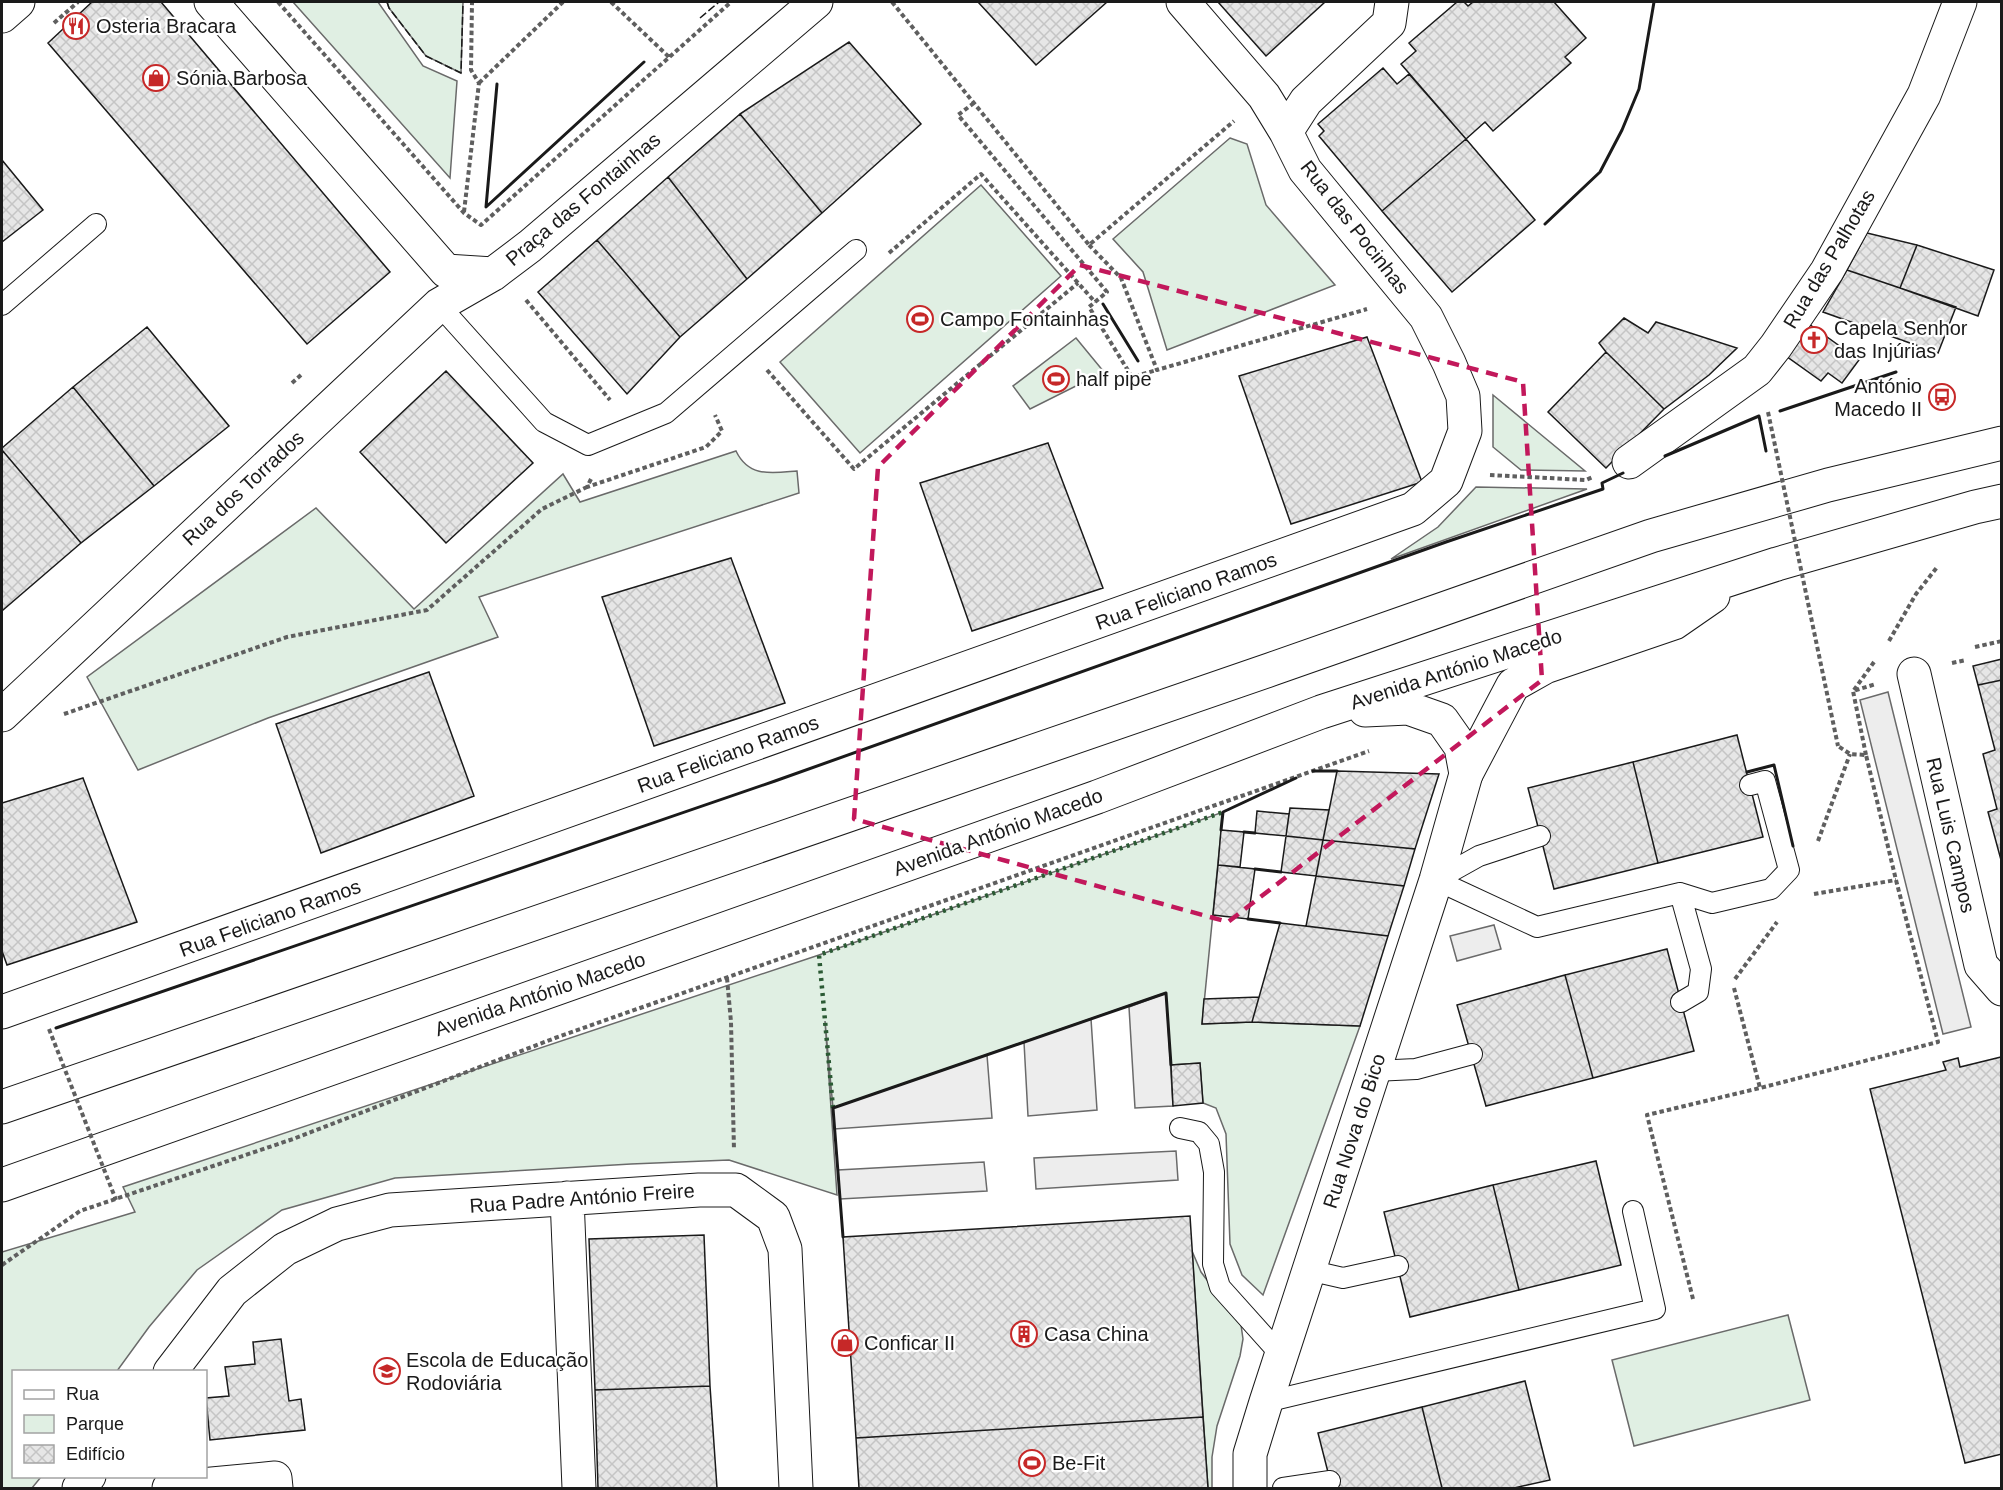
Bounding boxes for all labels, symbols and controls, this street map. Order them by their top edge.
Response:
restaurant icon: Osteria Bracara [61,11,91,41]
place label: Osteria Bracara [96,15,237,37]
shop icon: Sónia Barbosa [141,63,171,93]
place label: Sónia Barbosa [176,67,308,89]
street label: Praça das Fontainhas [501,128,665,270]
street label: Rua das Pocinhas [1296,156,1414,298]
street label: Rua das Palhotas [1779,186,1879,332]
sports icon: Campo Fontainhas [905,304,935,334]
place label: Campo Fontainhas [940,308,1109,330]
place label: Capela Senhor das Injúrias [1834,317,1968,362]
church icon: Capela Senhor das Injúrias [1799,325,1829,355]
sports icon: half pipe [1041,364,1071,394]
place label: half pipe [1076,368,1152,390]
place label: António Macedo II [1834,375,1922,420]
bus stop icon: António Macedo II [1927,382,1957,412]
street label: Rua dos Torrados [178,426,308,550]
street label: Rua Feliciano Ramos [1092,548,1280,634]
street label: Avenida António Macedo [1348,624,1564,714]
street label: Rua Feliciano Ramos [634,711,822,797]
street label: Rua Luis Campos [1922,755,1980,915]
street label: Avenida António Macedo [890,784,1106,880]
street label: Rua Feliciano Ramos [176,875,364,961]
street label: Avenida António Macedo [432,948,648,1040]
street label: Rua Nova do Bico [1319,1051,1389,1211]
street label: Rua Padre António Freire [469,1179,695,1217]
building icon: Casa China [1009,1319,1039,1349]
place label: Casa China [1044,1323,1149,1345]
shop icon: Conficar II [830,1328,860,1358]
place label: Conficar II [864,1332,955,1354]
place label: Escola de Educação Rodoviária [406,1349,588,1394]
school or university icon: Escola de Educação Rodoviária [372,1356,402,1386]
legend [12,1370,207,1478]
text: Rua [66,1384,100,1404]
text: Parque [66,1414,124,1434]
text: Edifício [66,1444,125,1464]
sports icon: Be-Fit [1017,1448,1047,1478]
place label: Be-Fit [1052,1452,1106,1474]

